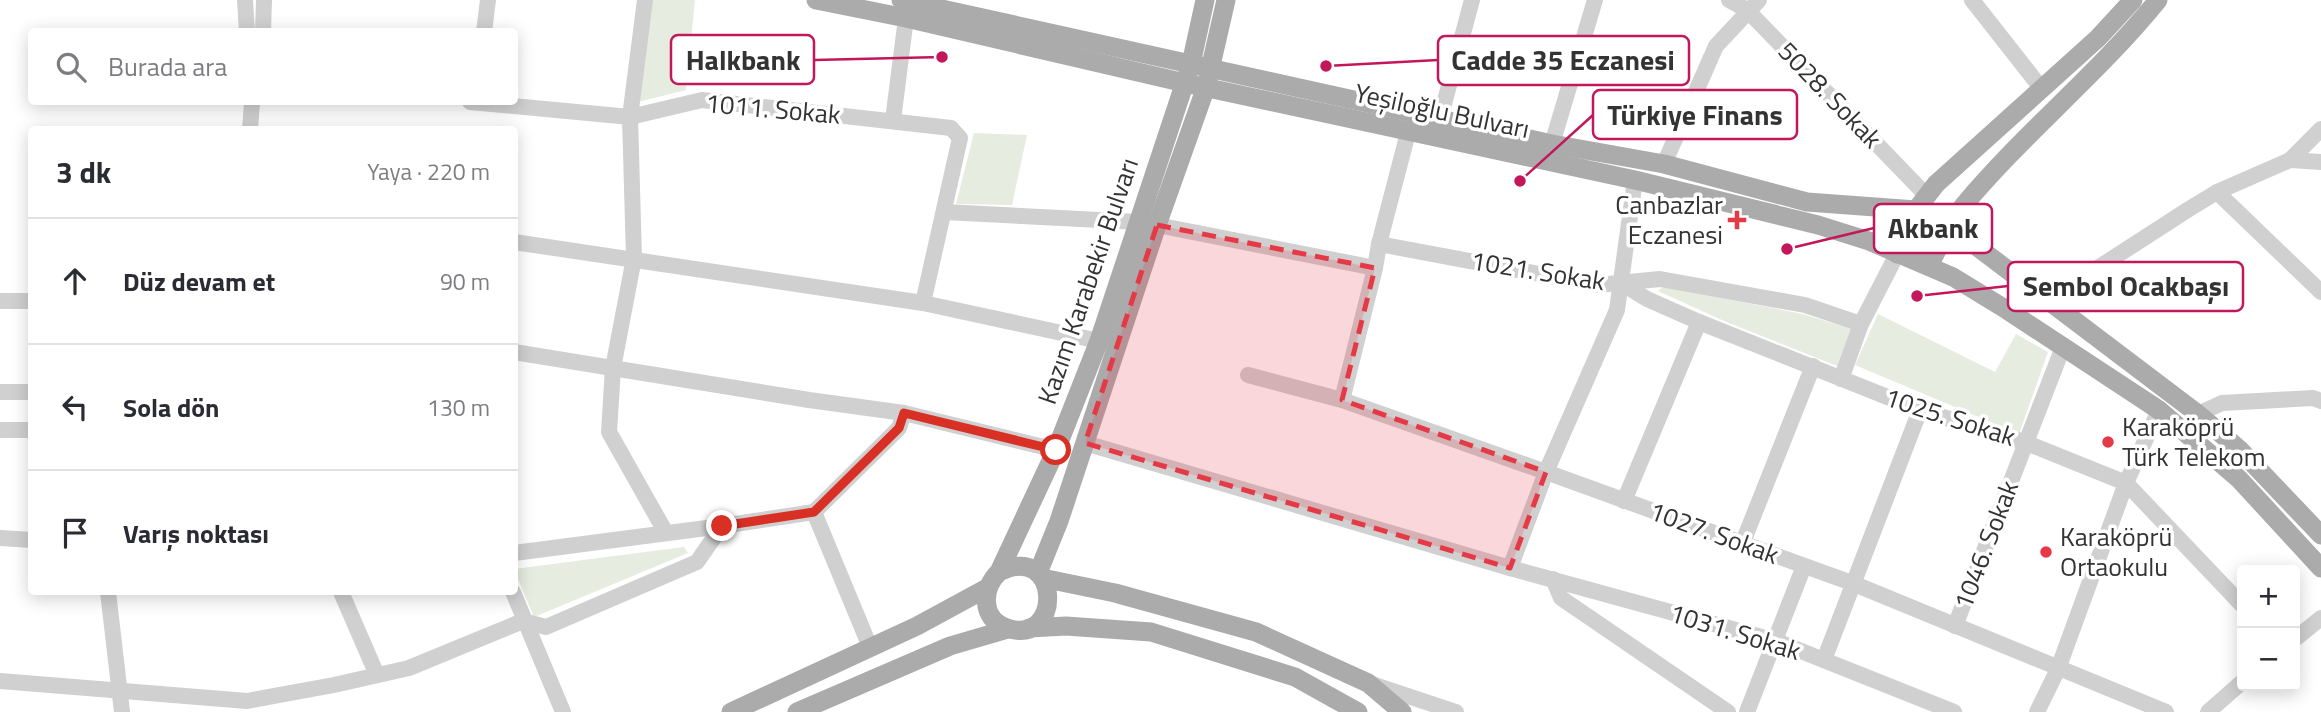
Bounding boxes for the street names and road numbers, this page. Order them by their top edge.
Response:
street label: 5028. Sokak [1769,32,1891,157]
street label: Yeşiloğlu Bulvarı [1351,73,1533,148]
street label: 1011. Sokak [704,83,842,134]
street label: Kazım Karabekir Bulvarı [1027,152,1148,409]
street label: 1021. Sokak [1468,241,1608,300]
street label: 1025. Sokak [1880,377,2021,456]
street label: 1046. Sokak [1943,475,2028,615]
street label: 1027. Sokak [1644,491,1784,574]
street label: 1031. Sokak [1665,593,1806,670]

